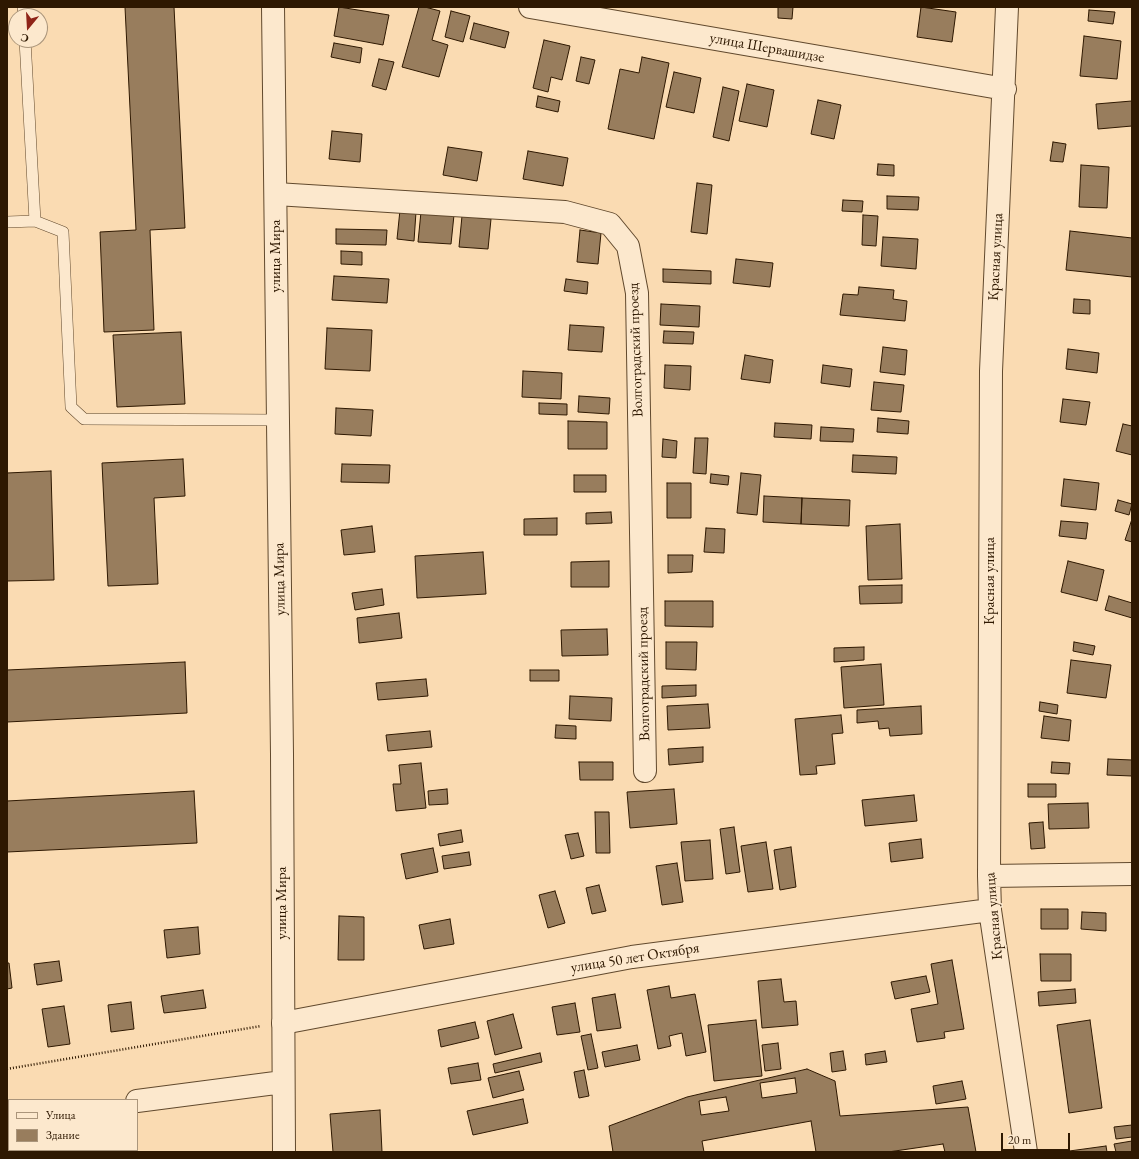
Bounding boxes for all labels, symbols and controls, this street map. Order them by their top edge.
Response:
north arrow [8,8,48,48]
street label: улица Шервашидзе [708,29,826,67]
text: С [19,31,30,46]
street label: Красная улица [985,213,1007,301]
street label: улица Мира [267,220,285,292]
street label: Волгоградский проезд [625,283,647,417]
street label: Красная улица [981,537,999,625]
street label: улица Мира [270,542,290,616]
street label: Волгоградский проезд [634,607,654,741]
street label: улица Мира [273,867,291,939]
street label: Красная улица [981,871,1007,961]
street label: улица 50 лет Октября [569,939,701,977]
legend [8,1099,138,1151]
text: Улица [46,1107,76,1123]
scale bar [1003,1125,1072,1151]
text: Здание [46,1127,80,1143]
text: 20 m [1008,1132,1031,1148]

